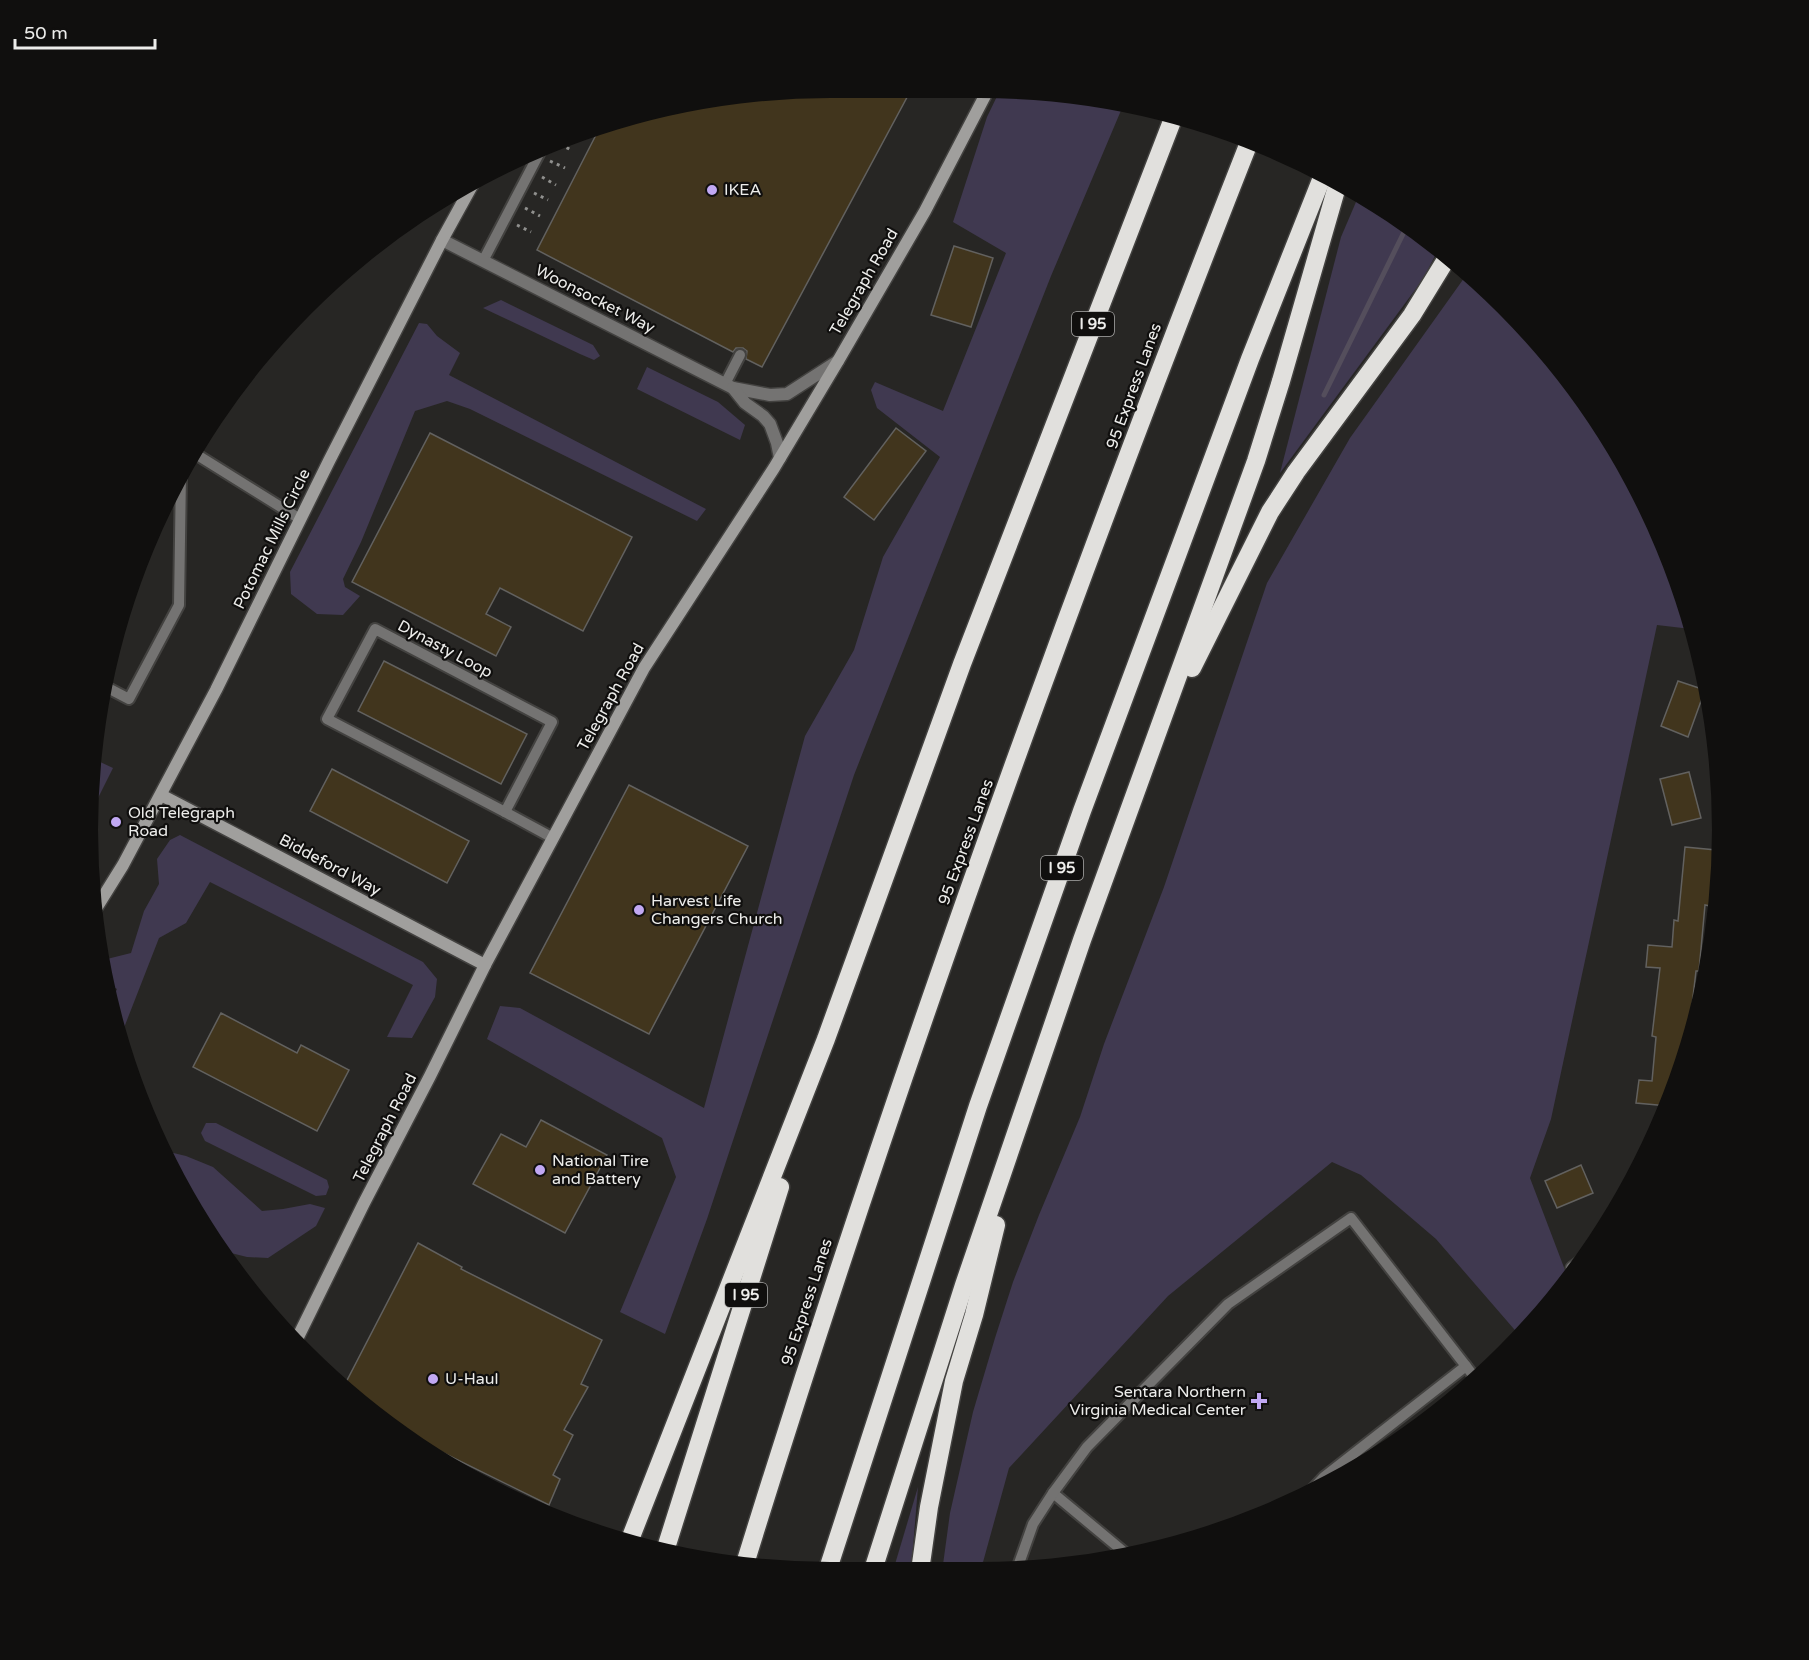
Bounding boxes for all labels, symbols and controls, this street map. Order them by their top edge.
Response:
scale bar [15,12,154,50]
text: 50 m [24,22,68,44]
place label: IKEA [724,180,761,200]
marker: IKEA [705,183,719,197]
street label: Telegraph Road [825,225,903,339]
street label: Woonsocket Way [532,260,658,338]
road number: I 95 [1072,312,1114,336]
street label: 95 Express Lanes [1102,320,1166,452]
street label: Potomac Mills Circle [229,465,315,613]
street label: Dynasty Loop [394,616,496,682]
street label: Telegraph Road [573,640,649,754]
street label: 95 Express Lanes [934,776,998,908]
place label: Old Telegraph Road [128,803,235,841]
marker: Old Telegraph Road [109,815,123,829]
street label: Biddeford Way [276,830,385,900]
road number: I 95 [1041,856,1083,880]
place label: Harvest Life Changers Church [651,891,782,929]
marker: Harvest Life Changers Church [632,903,646,917]
street label: Telegraph Road [349,1070,421,1186]
place label: National Tire and Battery [552,1151,649,1189]
marker: National Tire and Battery [533,1163,547,1177]
street label: 95 Express Lanes [777,1236,837,1368]
road number: I 95 [725,1283,767,1307]
place label: U-Haul [445,1369,498,1389]
marker: U-Haul [426,1372,440,1386]
place label: Sentara Northern Virginia Medical Center [1070,1382,1247,1420]
marker: Sentara Northern Virginia Medical Center [1250,1392,1268,1410]

